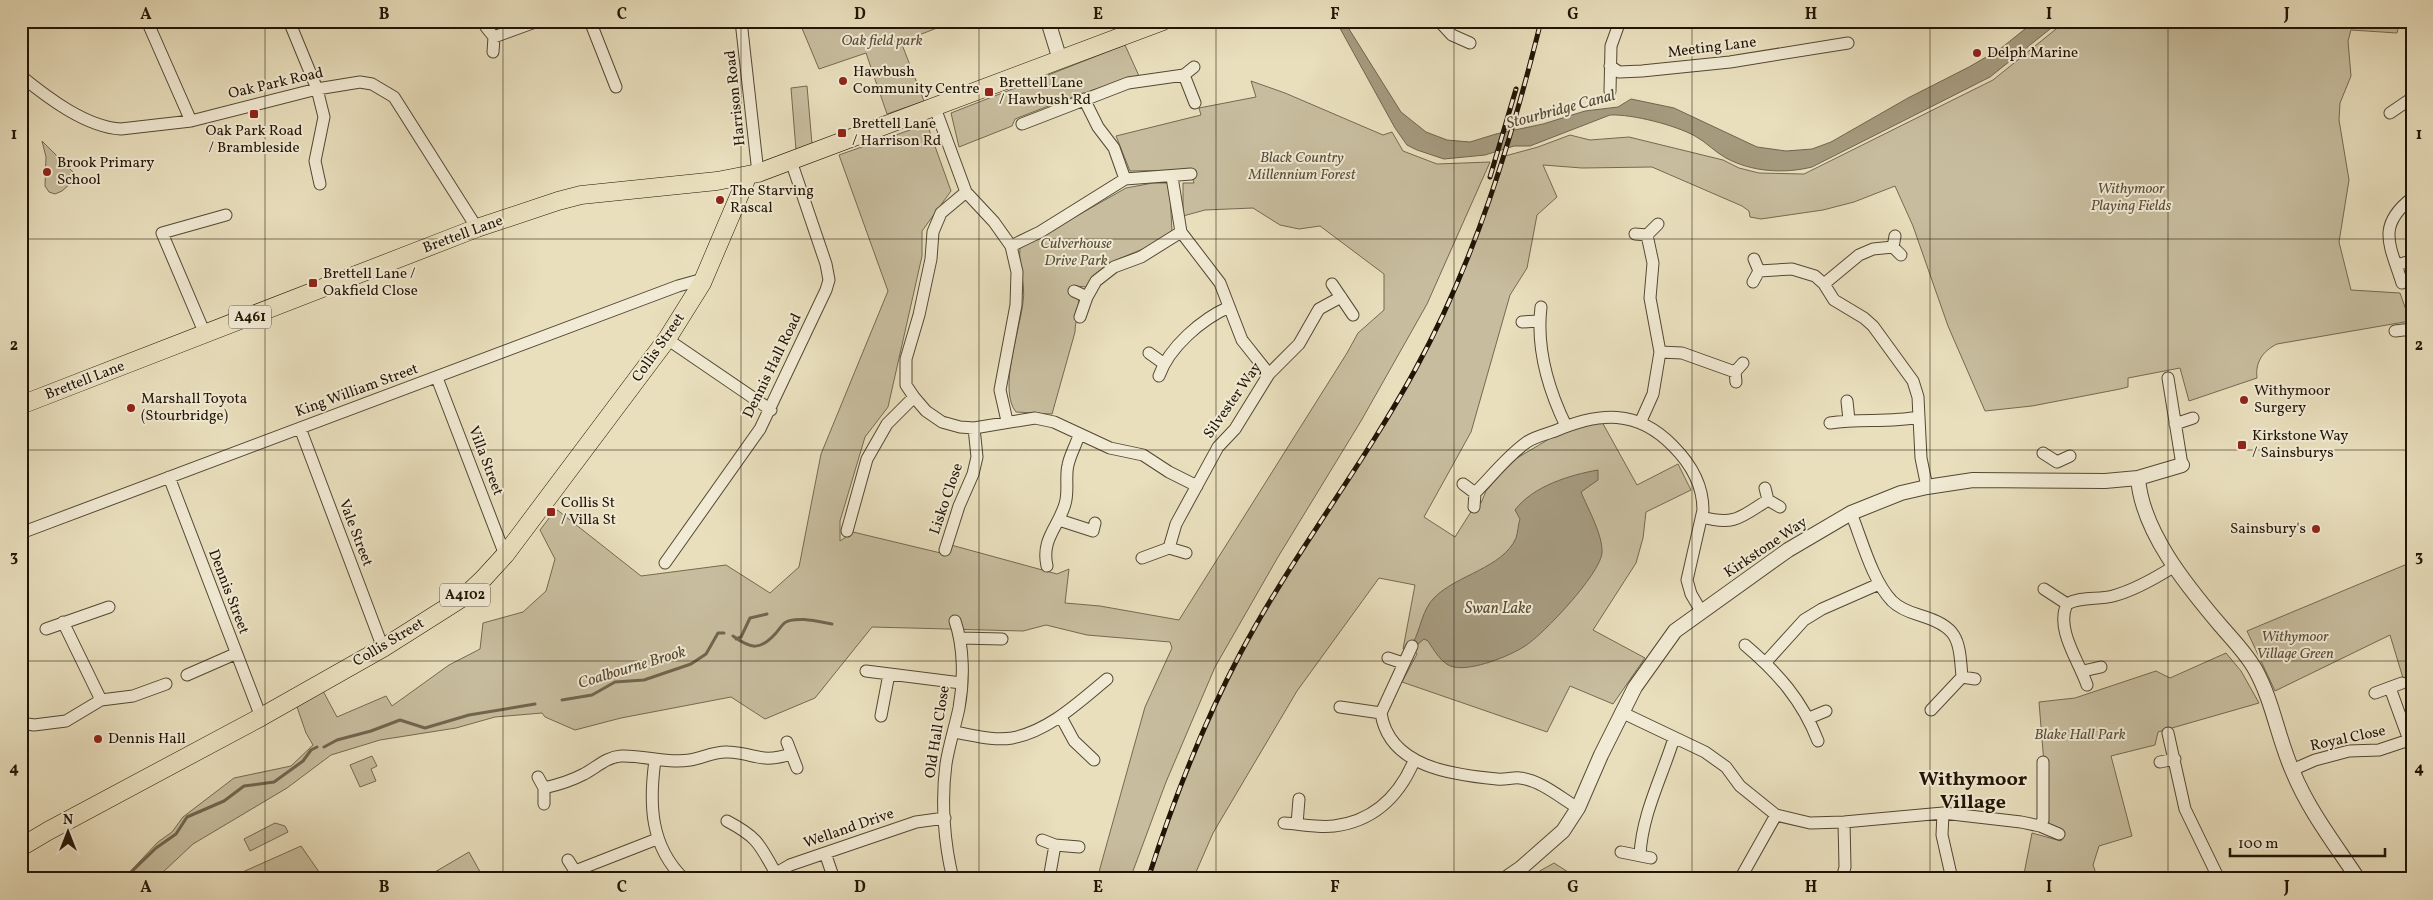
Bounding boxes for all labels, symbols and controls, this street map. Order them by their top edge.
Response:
text: A [140,4,152,26]
text: B [379,4,390,26]
text: C [617,4,627,26]
text: D [854,4,866,26]
text: E [1093,4,1103,26]
text: F [1330,4,1340,26]
text: G [1567,4,1579,26]
text: H [1805,4,1817,26]
text: I [2046,4,2052,26]
text: J [2283,4,2290,26]
park label: Oak field park [841,31,923,52]
street label: Meeting Lane [1666,32,1758,64]
place label: Delph Marine [1987,43,2078,64]
marker: Delph Marine [1971,47,1983,59]
street label: Harrison Road [721,49,751,147]
place label: Hawbush Community Centre [853,62,980,100]
street label: Oak Park Road [226,63,326,105]
place label: Brettell Lane / Hawbush Rd [999,73,1091,111]
marker: Hawbush Community Centre [837,75,849,87]
water label: Stourbridge Canal [1504,85,1618,135]
marker: Brettell Lane / Hawbush Rd [983,86,995,98]
marker: Oak Park Road / Brambleside [248,108,260,120]
place label: Brettell Lane / Harrison Rd [852,114,941,152]
place label: Oak Park Road / Brambleside [205,121,303,159]
text: 1 [11,124,17,146]
text: 1 [2416,124,2422,146]
marker: Brettell Lane / Harrison Rd [836,127,848,139]
park label: Black Country Millennium Forest [1247,148,1357,186]
place label: Brook Primary School [57,153,154,191]
marker: Brook Primary School [41,166,53,178]
park label: Withymoor Playing Fields [2091,179,2172,217]
place label: The Starving Rascal [730,181,814,219]
marker: The Starving Rascal [714,194,726,206]
street label: Brettell Lane [420,211,506,259]
park label: Culverhouse Drive Park [1040,234,1112,272]
place label: Brettell Lane / Oakfield Close [323,264,418,302]
marker: Brettell Lane / Oakfield Close [307,277,319,289]
road number: A461 [229,306,271,328]
street label: Collis Street [627,309,691,387]
street label: Dennis Hall Road [738,310,808,422]
text: 2 [10,335,18,357]
text: 2 [2415,335,2423,357]
street label: Brettell Lane [42,356,128,406]
street label: King William Street [293,359,421,423]
street label: Silvester Way [1199,359,1267,443]
place label: Withymoor Surgery [2254,381,2330,419]
place label: Marshall Toyota (Stourbridge) [141,389,247,427]
marker: Withymoor Surgery [2238,394,2250,406]
marker: Marshall Toyota (Stourbridge) [125,402,137,414]
street label: Villa Street [462,423,508,499]
place label: Kirkstone Way / Sainsburys [2252,426,2348,464]
marker: Kirkstone Way / Sainsburys [2236,439,2248,451]
street label: Lisko Close [925,461,969,537]
place label: Collis St / Villa St [561,493,616,531]
street label: Vale Street [333,496,377,570]
marker: Collis St / Villa St [545,506,557,518]
street label: Kirkstone Way [1720,512,1812,584]
place label: Sainsbury's [2230,519,2306,540]
marker: Sainsbury's [2310,523,2322,535]
text: 3 [10,546,18,568]
text: 3 [2415,546,2423,568]
street label: Dennis Street [202,547,254,637]
road number: A4102 [440,584,490,606]
water label: Swan Lake [1465,598,1531,620]
street label: Collis Street [349,613,429,673]
park label: Withymoor Village Green [2256,627,2334,665]
water label: Coalbourne Brook [575,641,689,695]
street label: Old Hall Close [920,684,956,780]
street label: Royal Close [2308,721,2388,757]
park label: Blake Hall Park [2034,725,2126,746]
place label: Dennis Hall [108,729,186,750]
marker: Dennis Hall [92,733,104,745]
text: 4 [9,758,19,780]
text: 4 [2414,758,2424,780]
district label: Withymoor Village [1919,766,2028,817]
street label: Welland Drive [801,804,897,854]
north arrow [42,808,92,858]
text: N [63,811,73,830]
scale bar [2230,825,2386,857]
text: 100 m [2238,834,2278,855]
text: A [140,877,152,899]
text: B [379,877,390,899]
text: C [617,877,627,899]
text: D [854,877,866,899]
text: E [1093,877,1103,899]
text: F [1330,877,1340,899]
text: G [1567,877,1579,899]
text: H [1805,877,1817,899]
text: I [2046,877,2052,899]
text: J [2283,877,2290,899]

